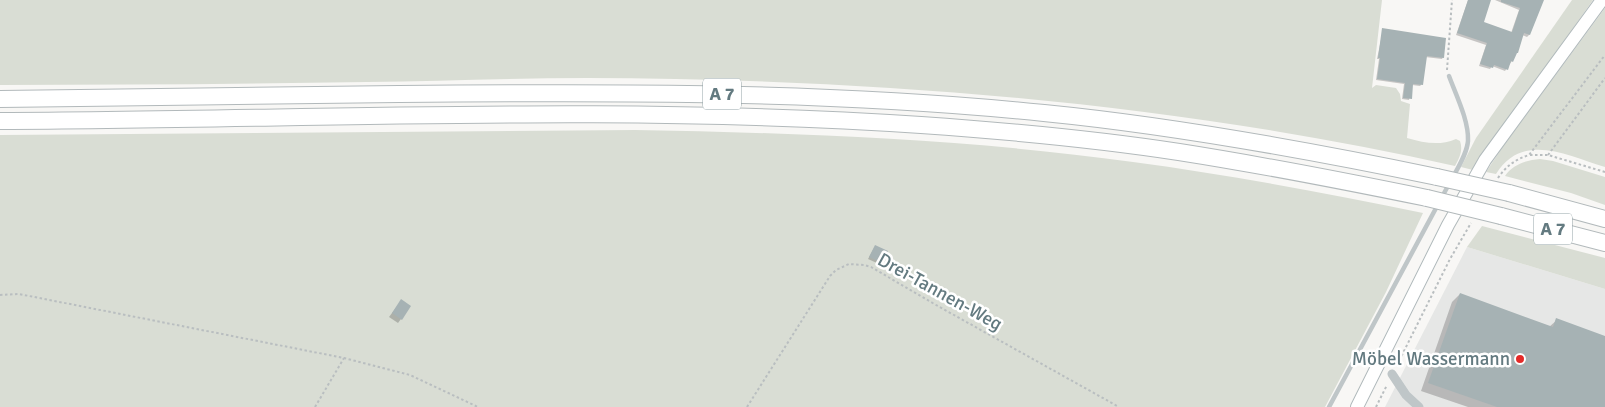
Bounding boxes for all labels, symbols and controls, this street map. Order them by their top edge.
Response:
road number: A 7 [703,78,741,110]
road number: A 7 [1534,213,1572,244]
street label: Drei-Tannen-Weg [873,248,1007,336]
place label: Möbel Wassermann [1352,347,1510,371]
marker: Möbel Wassermann [1514,353,1526,365]

